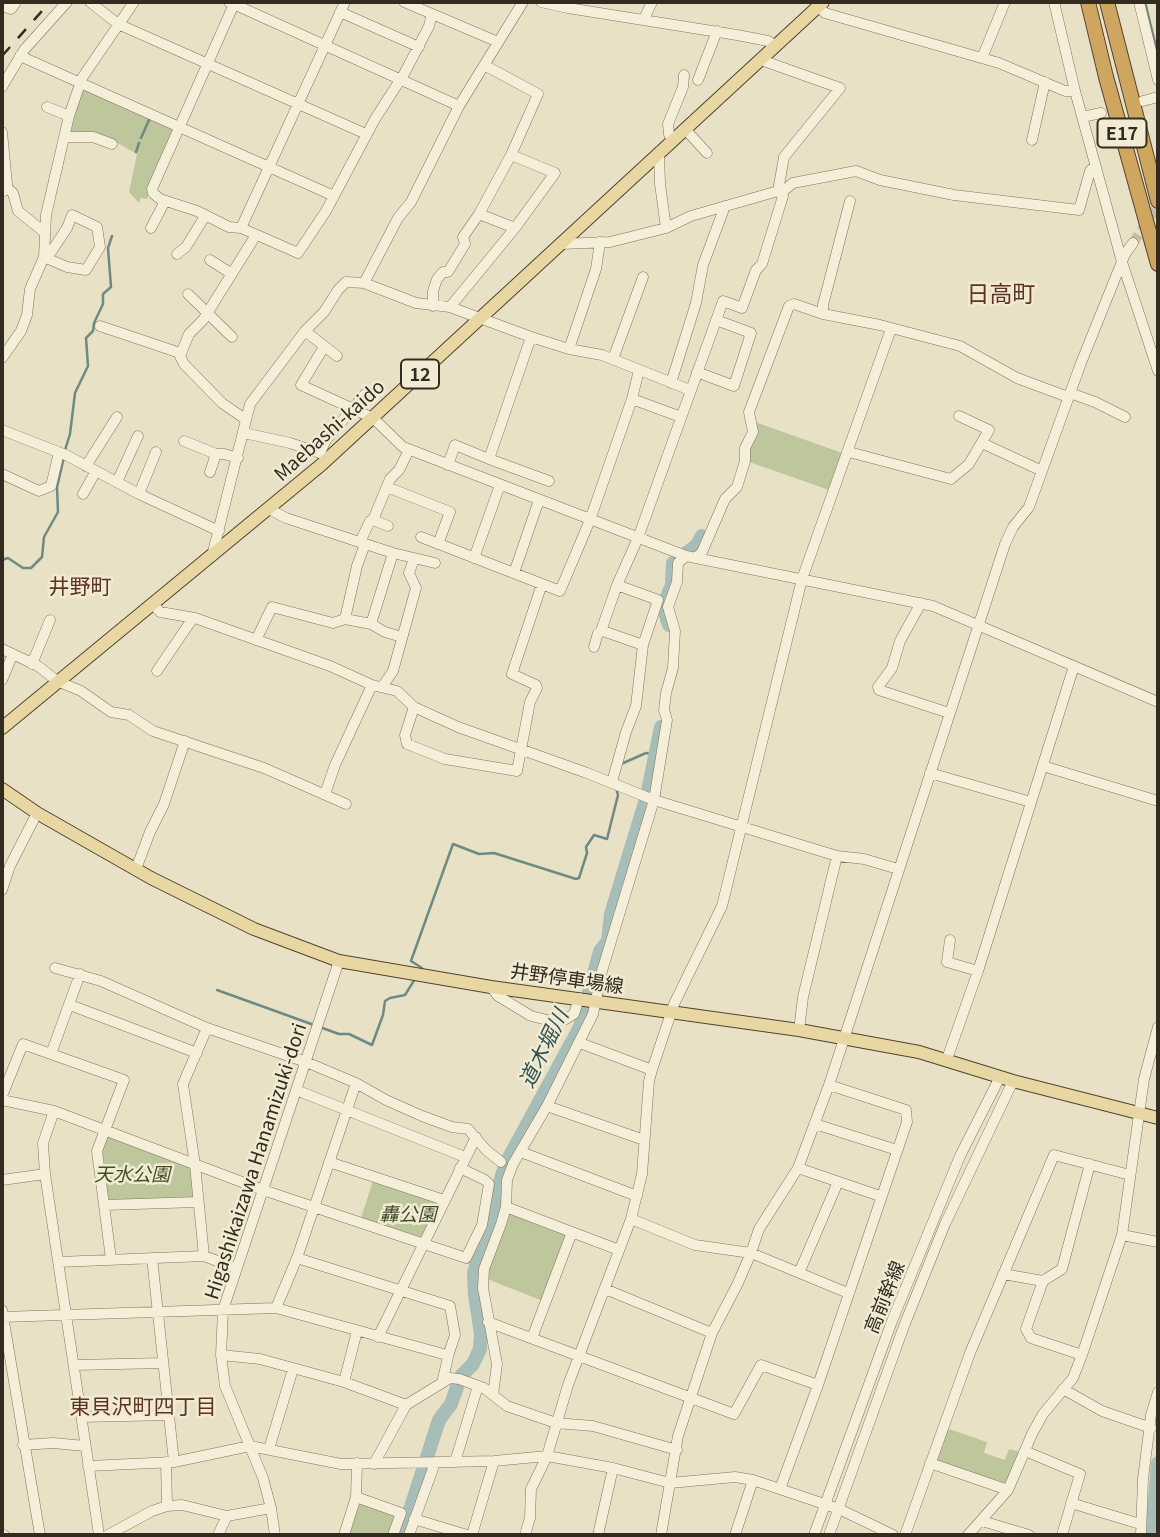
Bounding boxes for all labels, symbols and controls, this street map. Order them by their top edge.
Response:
road number: E17 [1098,118,1146,148]
district label: 日高町 [967,279,1035,307]
road number: 12 [401,360,439,388]
street label: Maebashi-kaido [269,375,389,485]
district label: 井野町 [49,573,111,599]
street label: 井野停車場線 [509,959,625,997]
water label: 道木堀川 [513,1005,573,1091]
street label: Higashikaizawa Hanamizuki-dori [199,1020,311,1302]
park label: 天水公園 [94,1163,170,1185]
park label: 轟公園 [380,1203,436,1225]
street label: 高前幹線 [859,1257,909,1337]
district label: 東貝沢町四丁目 [70,1393,216,1419]

